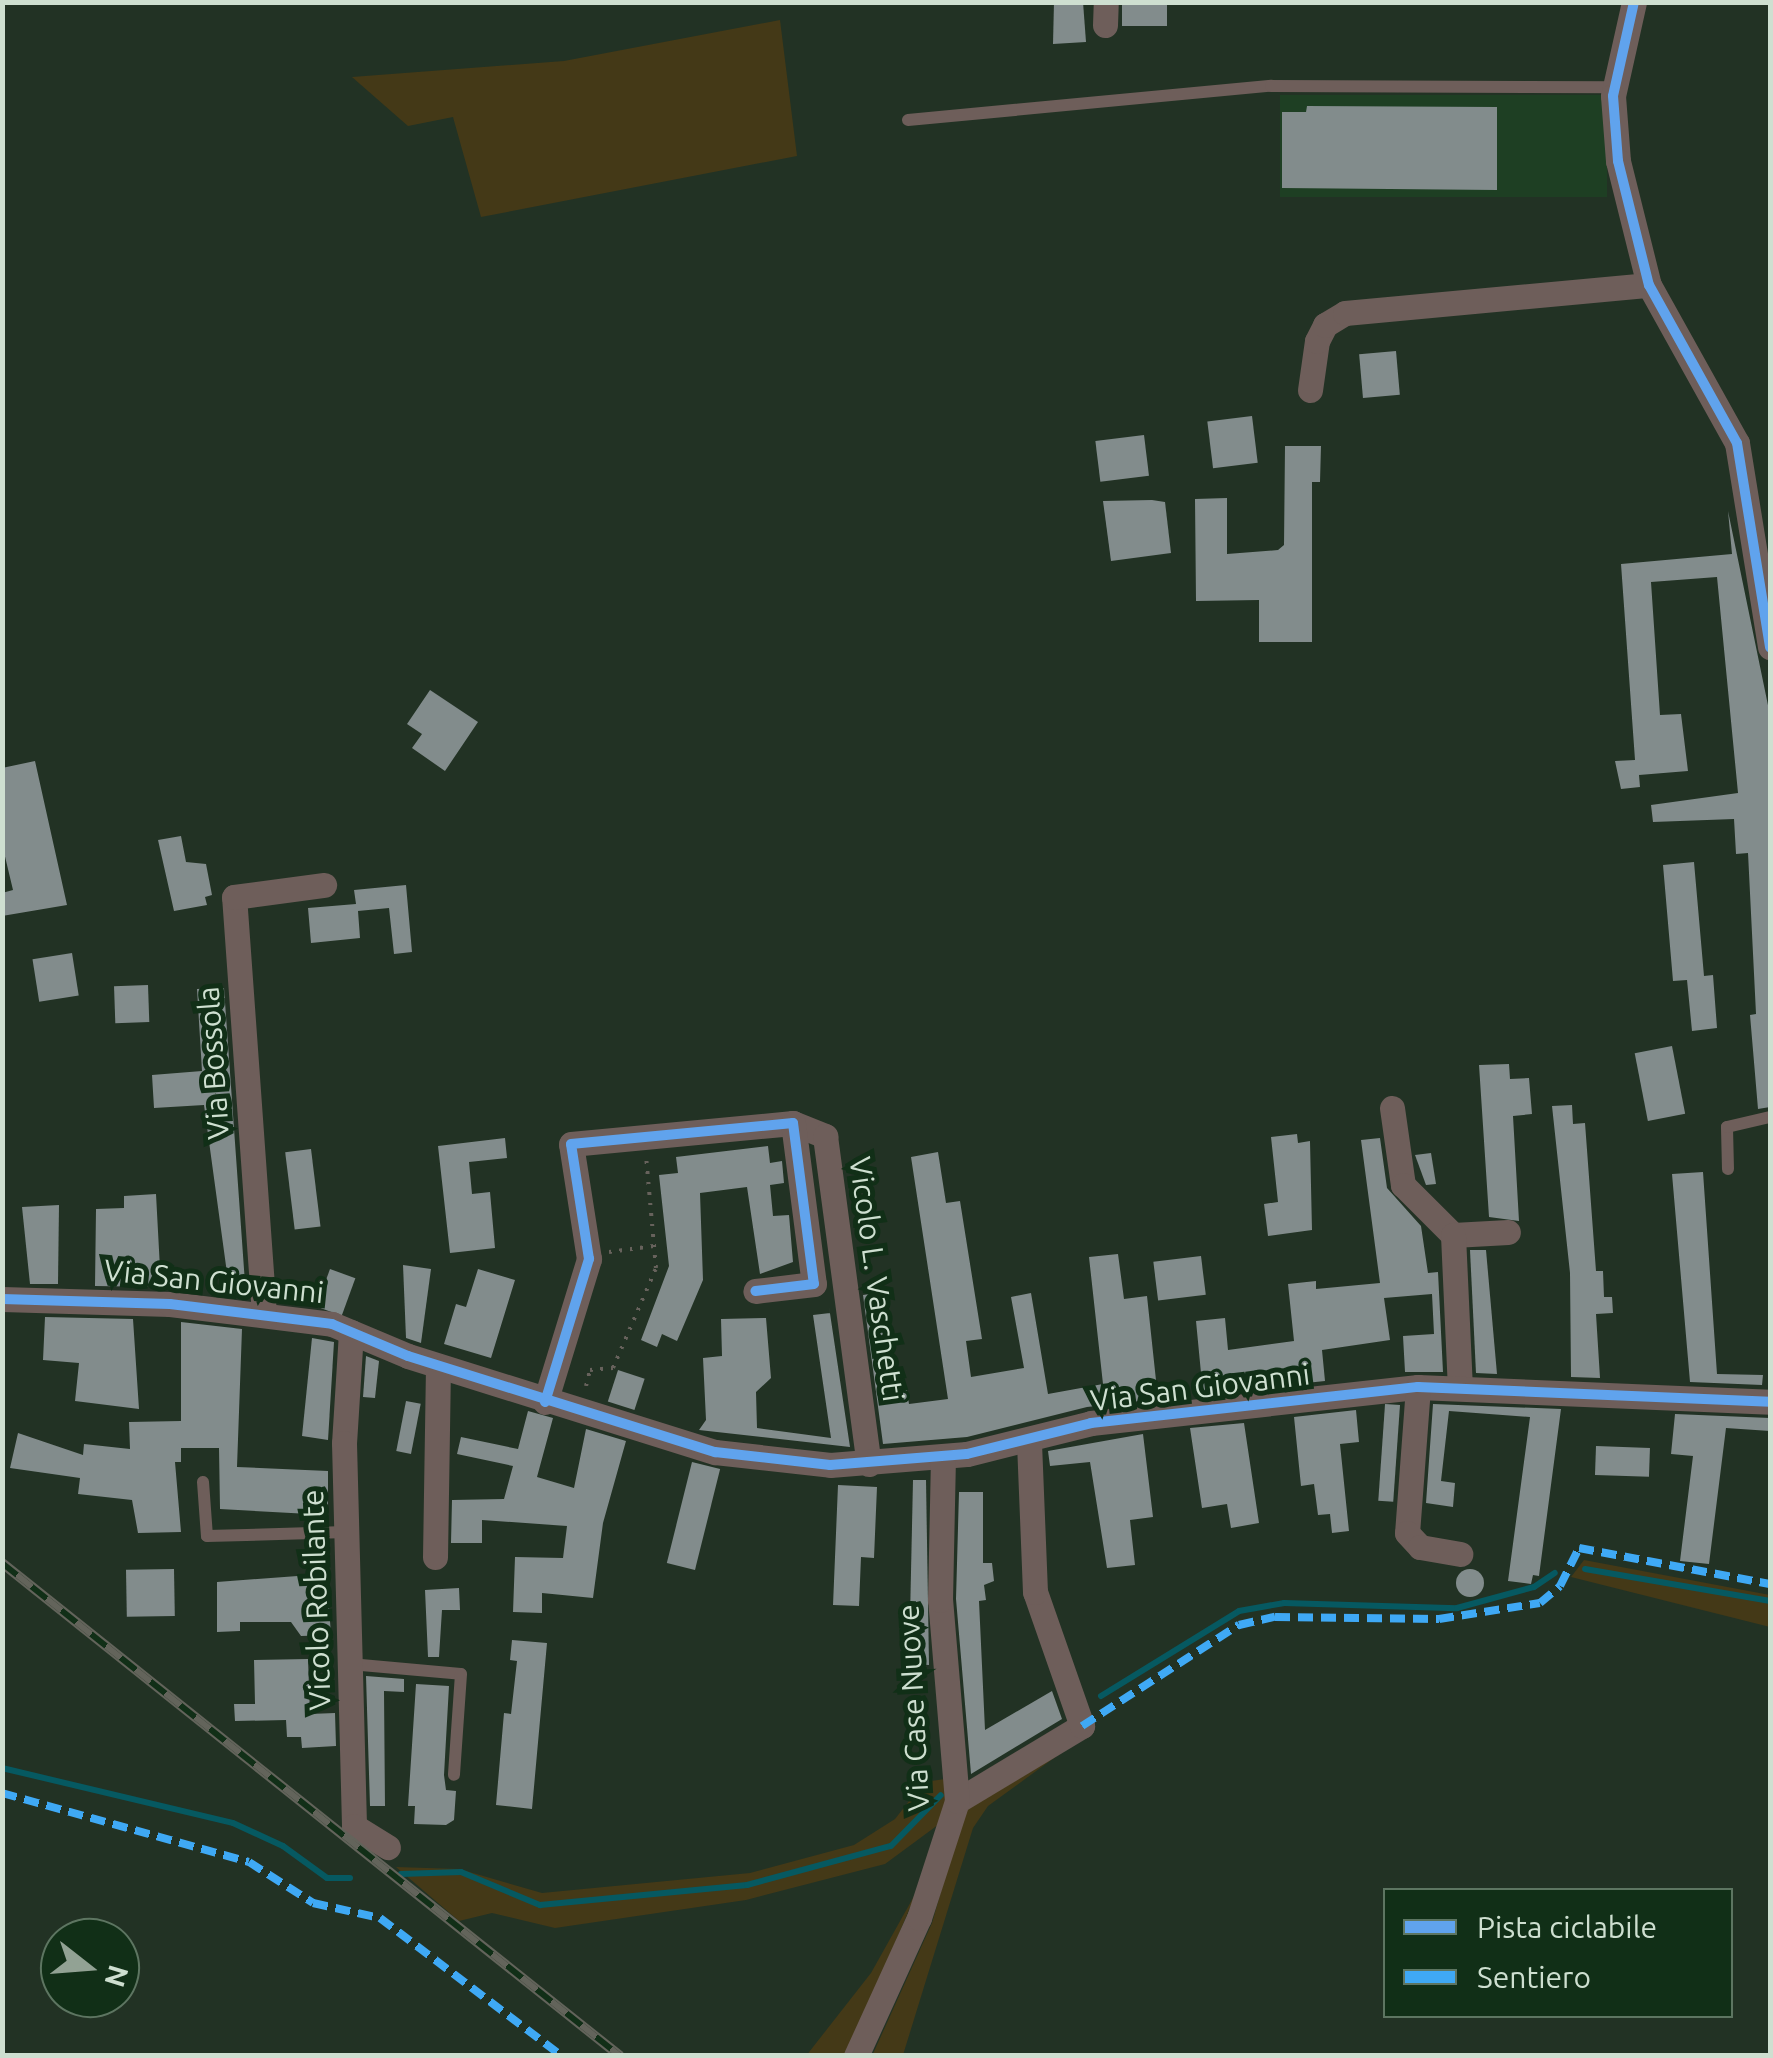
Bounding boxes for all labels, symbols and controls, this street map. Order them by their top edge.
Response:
street label: Via Bossola [190,985,236,1141]
street label: Vicolo L. Vaschetti [842,1154,912,1404]
street label: Via San Giovanni [102,1252,326,1310]
street label: Via San Giovanni [1088,1356,1312,1418]
street label: Vicolo Robilante [294,1489,338,1711]
street label: Via Case Nuove [890,1604,936,1812]
legend [1383,1888,1733,2018]
text: Pista ciclabile [1477,1910,1657,1944]
north arrow [40,1918,140,2018]
text: Sentiero [1477,1960,1591,1994]
text: N [99,1962,135,1991]

